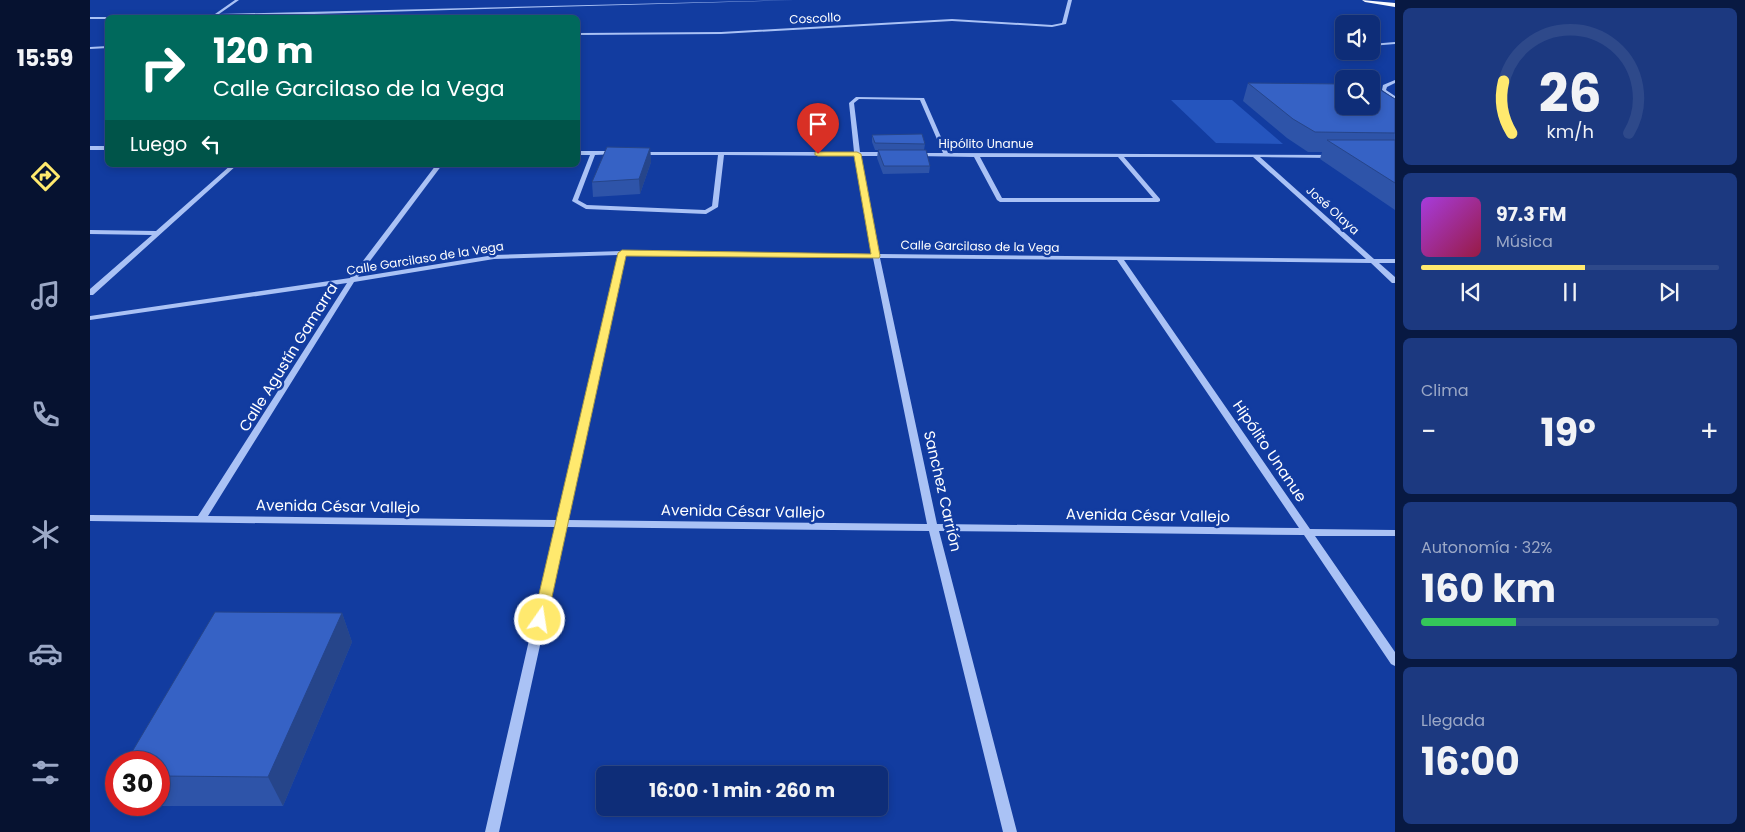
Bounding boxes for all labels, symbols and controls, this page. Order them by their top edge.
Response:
street label: Coscollo [789,8,842,28]
map controls [1335,15,1380,115]
button: sound [1335,15,1380,60]
text: 120 m [213,26,313,75]
icon: right [130,35,195,100]
text: 15:59 [17,43,73,74]
text: 26 [1539,57,1601,130]
button: search [1335,70,1380,115]
text: Calle Garcilaso de la Vega [213,73,505,104]
pin [797,103,839,154]
icon: arrive [804,110,832,138]
text: km/h [1546,119,1594,144]
icon: left [197,130,225,158]
text: Luego [130,131,187,158]
street label: Hipólito Unanue [939,135,1033,152]
icon: directions [28,159,63,194]
street label: José Olaya [1303,181,1363,239]
text: 97.3 FM [1496,201,1567,228]
text: Música [1496,230,1553,253]
street label: Calle Garcilaso de la Vega [900,236,1060,256]
street label: Calle Garcilaso de la Vega [345,237,505,279]
icon: music [28,278,63,313]
icon: previous [1457,278,1485,306]
icon: pause [1556,278,1584,306]
icon: next [1655,278,1683,306]
street label: Calle Agustín Gamarra [234,279,342,435]
text: Clima [1421,379,1469,402]
street label: Hipólito Unanue [1228,396,1312,506]
icon: phone [28,397,63,432]
text: 19° [1541,406,1596,459]
text: − [1421,412,1436,451]
text: + [1700,412,1719,451]
street label: Sanchez Carrión [919,429,967,553]
street label: Avenida César Vallejo [256,494,420,518]
street label: Avenida César Vallejo [661,499,825,523]
street label: Avenida César Vallejo [1066,503,1230,527]
icon: climate [28,517,63,552]
text: Autonomía · 32% [1421,536,1553,559]
text: 160 km [1421,562,1556,615]
position arrow [513,593,565,645]
icon: car [28,636,63,671]
text: Llegada [1421,709,1485,732]
text: 16:00 [1421,735,1520,788]
speed limit sign: 30 [105,751,170,816]
icon: filters [28,755,63,790]
text: 16:00 · 1 min · 260 m [649,777,835,804]

